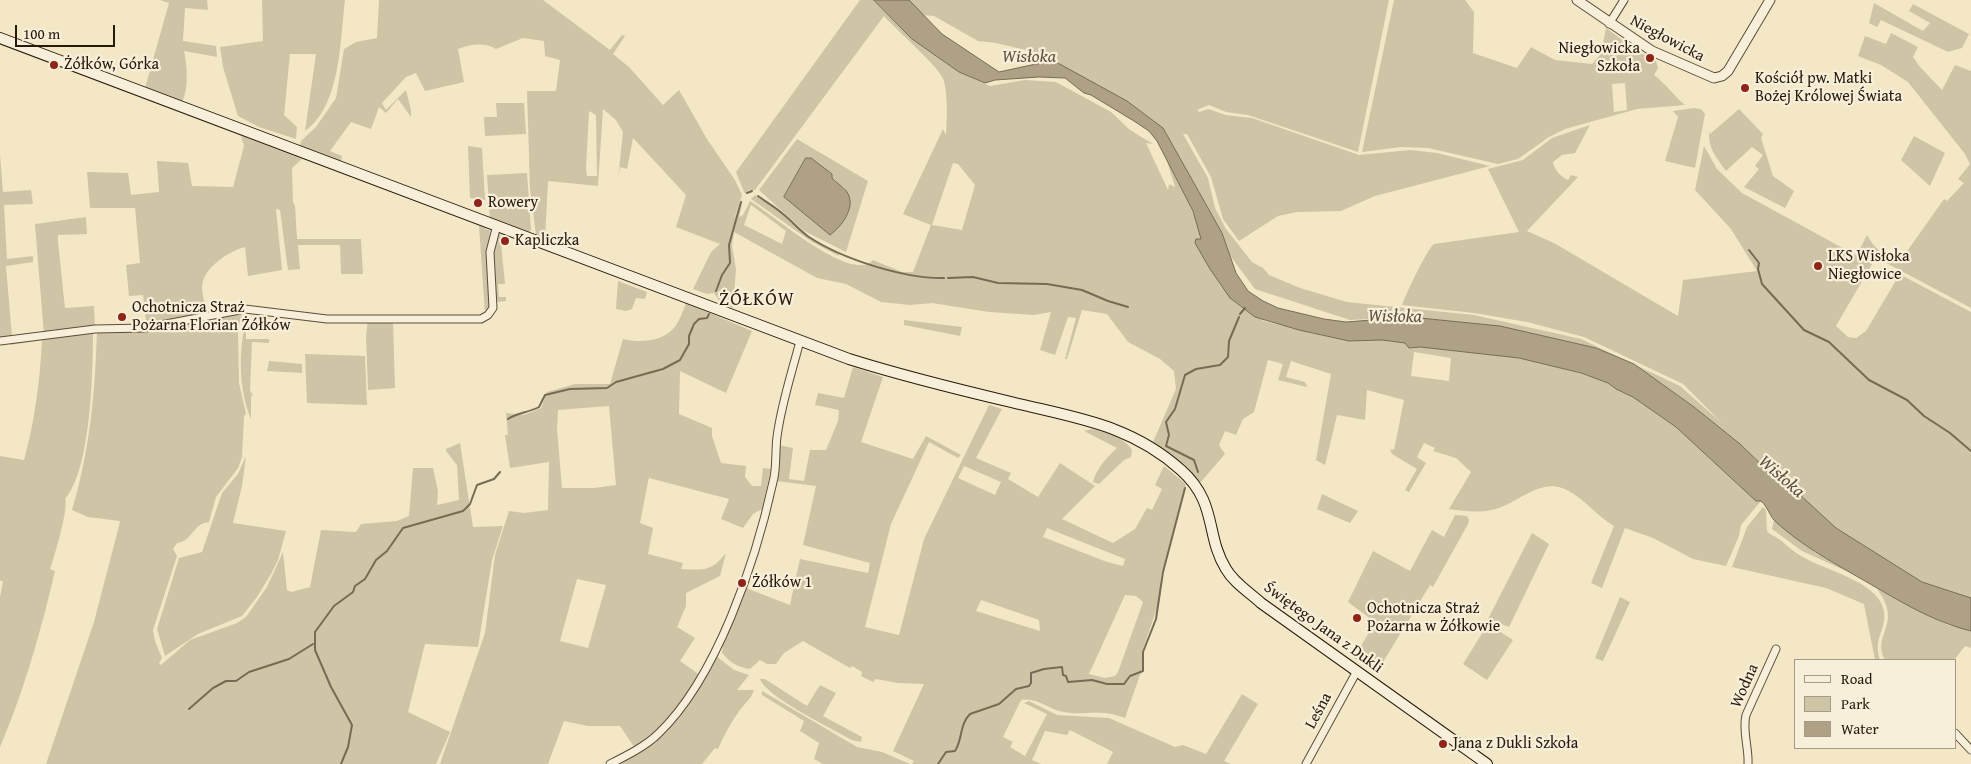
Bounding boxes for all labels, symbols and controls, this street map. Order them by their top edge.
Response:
street label: Niegłowicka [1627,11,1707,67]
scale bar [18,15,118,47]
text: 100 m [23,23,60,44]
place label: Niegłowicka Szkoła [1559,39,1640,77]
water label: Wisłoka [1002,46,1056,68]
marker: Niegłowicka Szkoła [1644,52,1656,64]
place label: Żółków, Górka [64,55,159,75]
marker: Żółków, Górka [48,59,60,71]
place label: Kościół pw. Matki Bożej Królowej Świata [1755,69,1902,107]
marker: Kościół pw. Matki Bożej Królowej Świata [1739,82,1751,94]
place label: Rowery [488,193,538,213]
marker: Rowery [472,197,484,209]
place label: Kapliczka [515,231,579,251]
marker: Kapliczka [499,235,511,247]
place label: LKS Wisłoka Niegłowice [1828,247,1910,285]
marker: LKS Wisłoka Niegłowice [1812,260,1824,272]
district label: ŻÓŁKÓW [718,289,796,311]
place label: Ochotnicza Straż Pożarna Florian Żółków [132,298,291,336]
water label: Wisłoka [1368,306,1422,328]
marker: Ochotnicza Straż Pożarna Florian Żółków [116,311,128,323]
water label: Wisłoka [1754,451,1808,503]
place label: Żółków 1 [752,573,812,593]
marker: Żółków 1 [736,577,748,589]
street label: Świętego Jana z Dukli [1260,578,1386,678]
place label: Ochotnicza Straż Pożarna w Żółkowie [1367,599,1500,637]
marker: Ochotnicza Straż Pożarna w Żółkowie [1351,612,1363,624]
legend [1794,659,1956,749]
street label: Wodna [1727,661,1763,711]
text: Road [1841,668,1872,689]
street label: Leśna [1302,690,1336,732]
text: Park [1841,693,1870,714]
text: Water [1841,718,1879,739]
place label: Jana z Dukli Szkoła [1453,734,1578,754]
marker: Jana z Dukli Szkoła [1437,738,1449,750]

